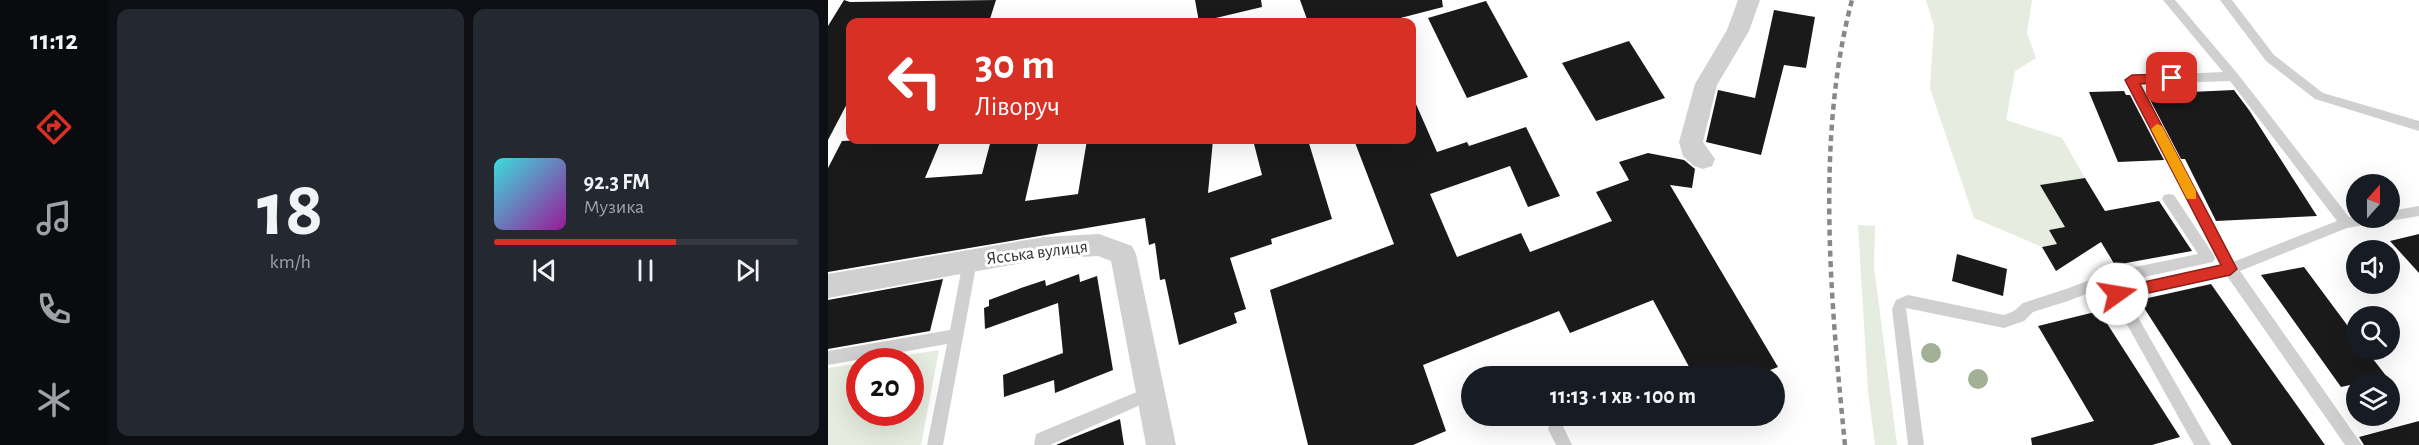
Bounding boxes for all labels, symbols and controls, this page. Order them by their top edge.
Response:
text: 11:12 [30,27,78,54]
icon: left [876,42,954,120]
text: 30 m [975,44,1055,86]
pin [2146,52,2197,103]
icon: arrive [2155,61,2188,94]
text: Ліворуч [975,93,1060,120]
icon: directions [33,106,75,148]
text: 92.3 FM [584,171,650,193]
text: 18 [257,172,324,250]
north arrow [2346,174,2400,228]
map controls [2346,174,2400,426]
icon: music [33,197,75,239]
text: Музика [584,197,644,217]
street label: Ясська вулиця [985,238,1089,268]
button: sound [2346,240,2400,294]
text: km/h [270,252,311,272]
icon: previous [528,254,561,287]
icon: pause [629,254,662,287]
icon: next [731,254,764,287]
position arrow [2085,262,2149,326]
icon: phone [33,288,75,330]
button: search [2346,306,2400,360]
speed limit sign: 20 [846,348,924,426]
button: layers [2346,372,2400,426]
icon: climate [33,379,75,421]
text: 11:13 · 1 хв · 100 m [1550,385,1696,407]

